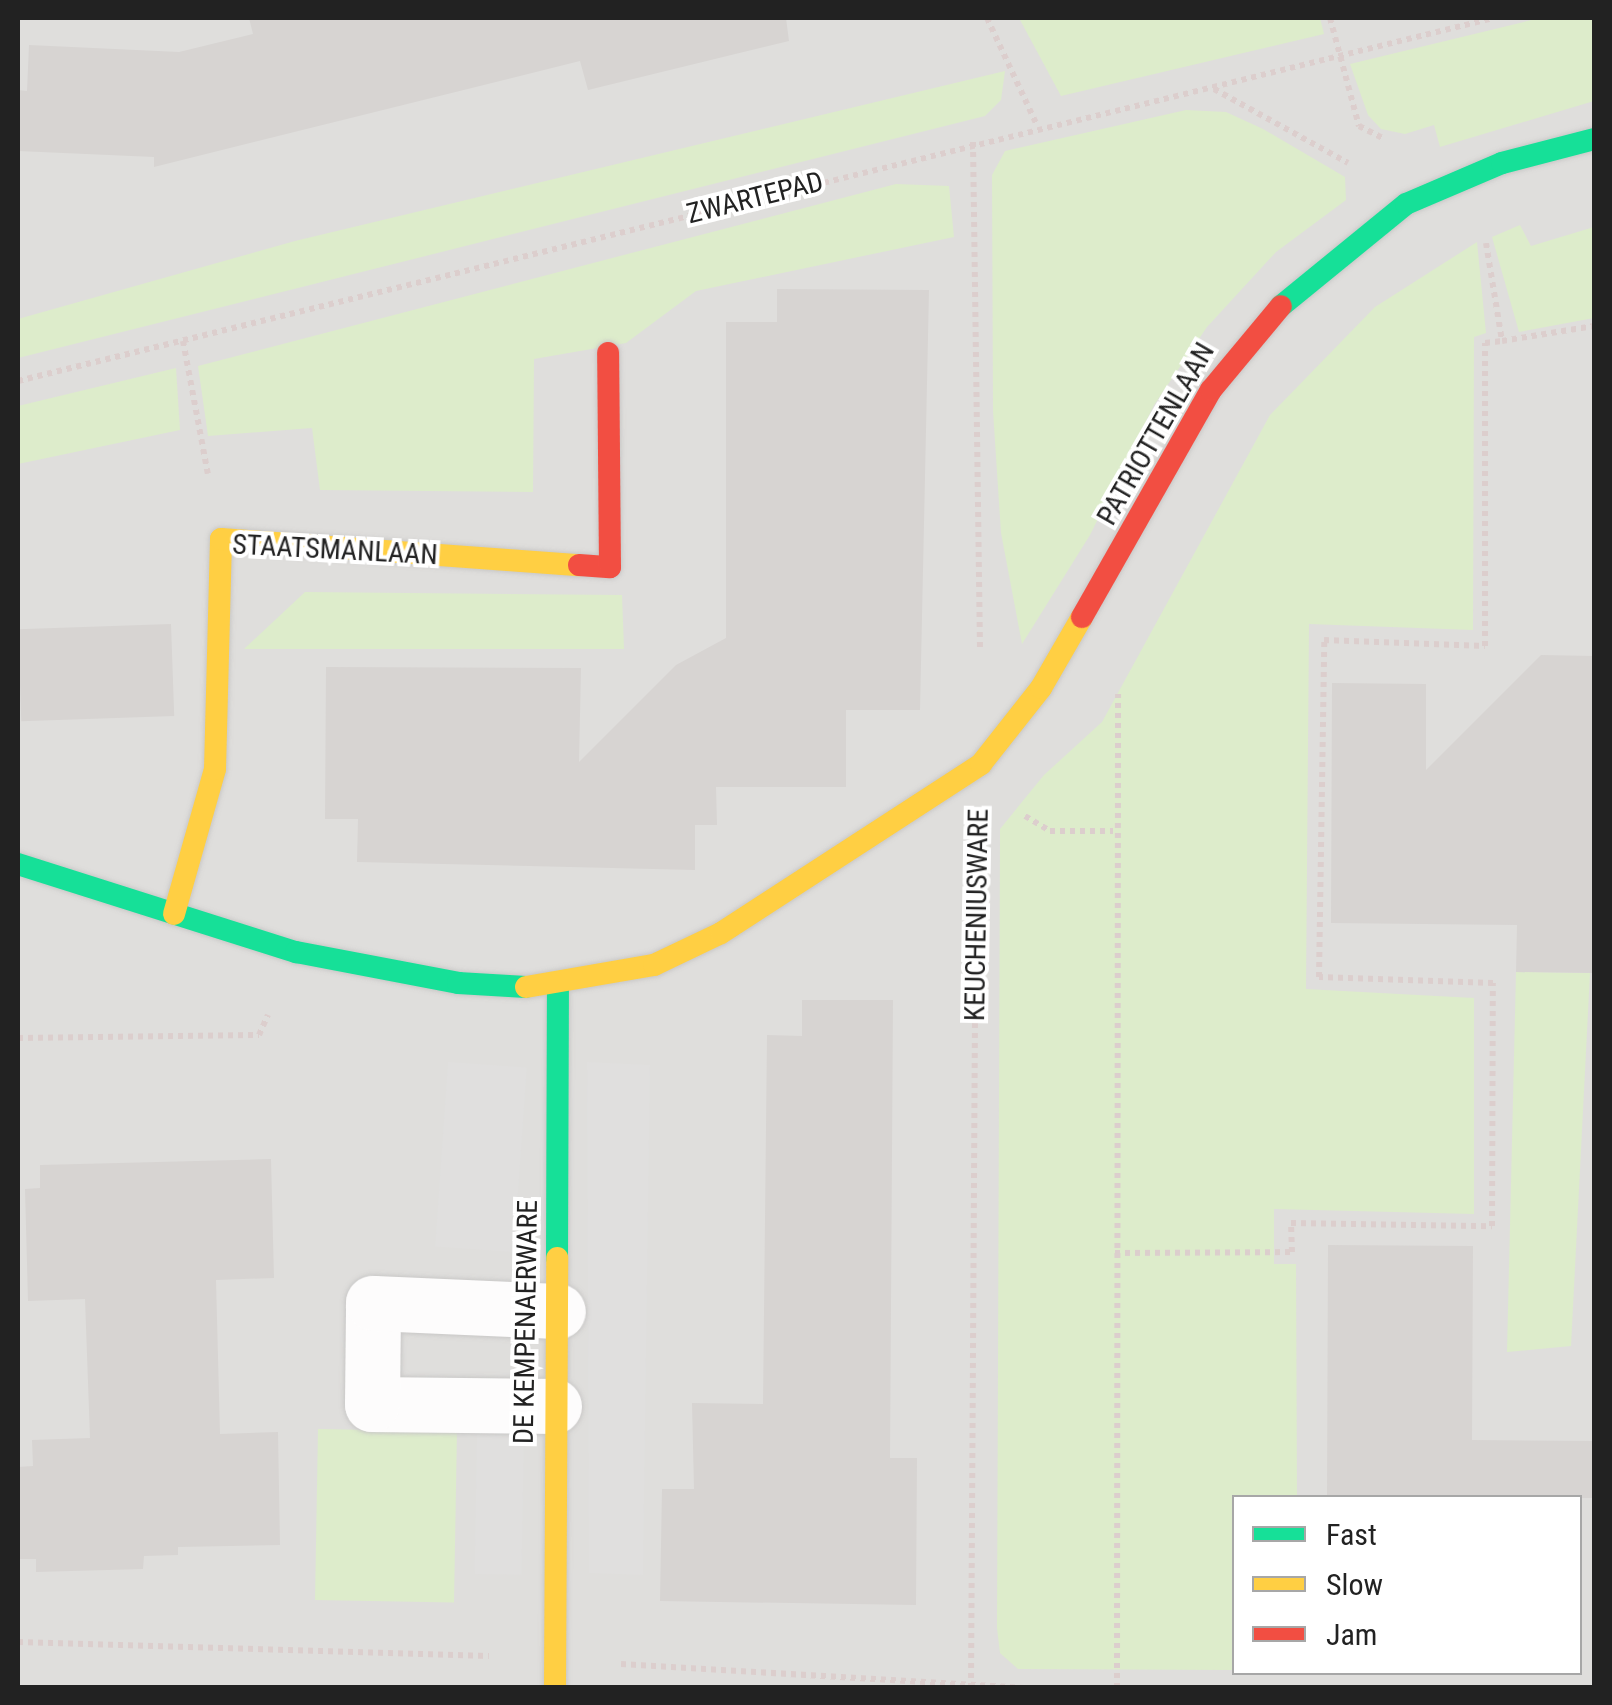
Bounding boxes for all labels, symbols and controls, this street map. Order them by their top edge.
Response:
street label: ZWARTEPAD [683,165,827,231]
street label: PATRIOTTENLAAN [1090,337,1222,531]
street label: STAATSMANLAAN [231,528,439,572]
street label: KEUCHENIUSWARE [958,809,996,1021]
street label: DE KEMPENAERWARE [507,1200,545,1444]
legend [1232,1495,1582,1675]
text: Fast [1326,1517,1377,1552]
text: Slow [1326,1567,1383,1602]
text: Jam [1326,1617,1377,1652]

